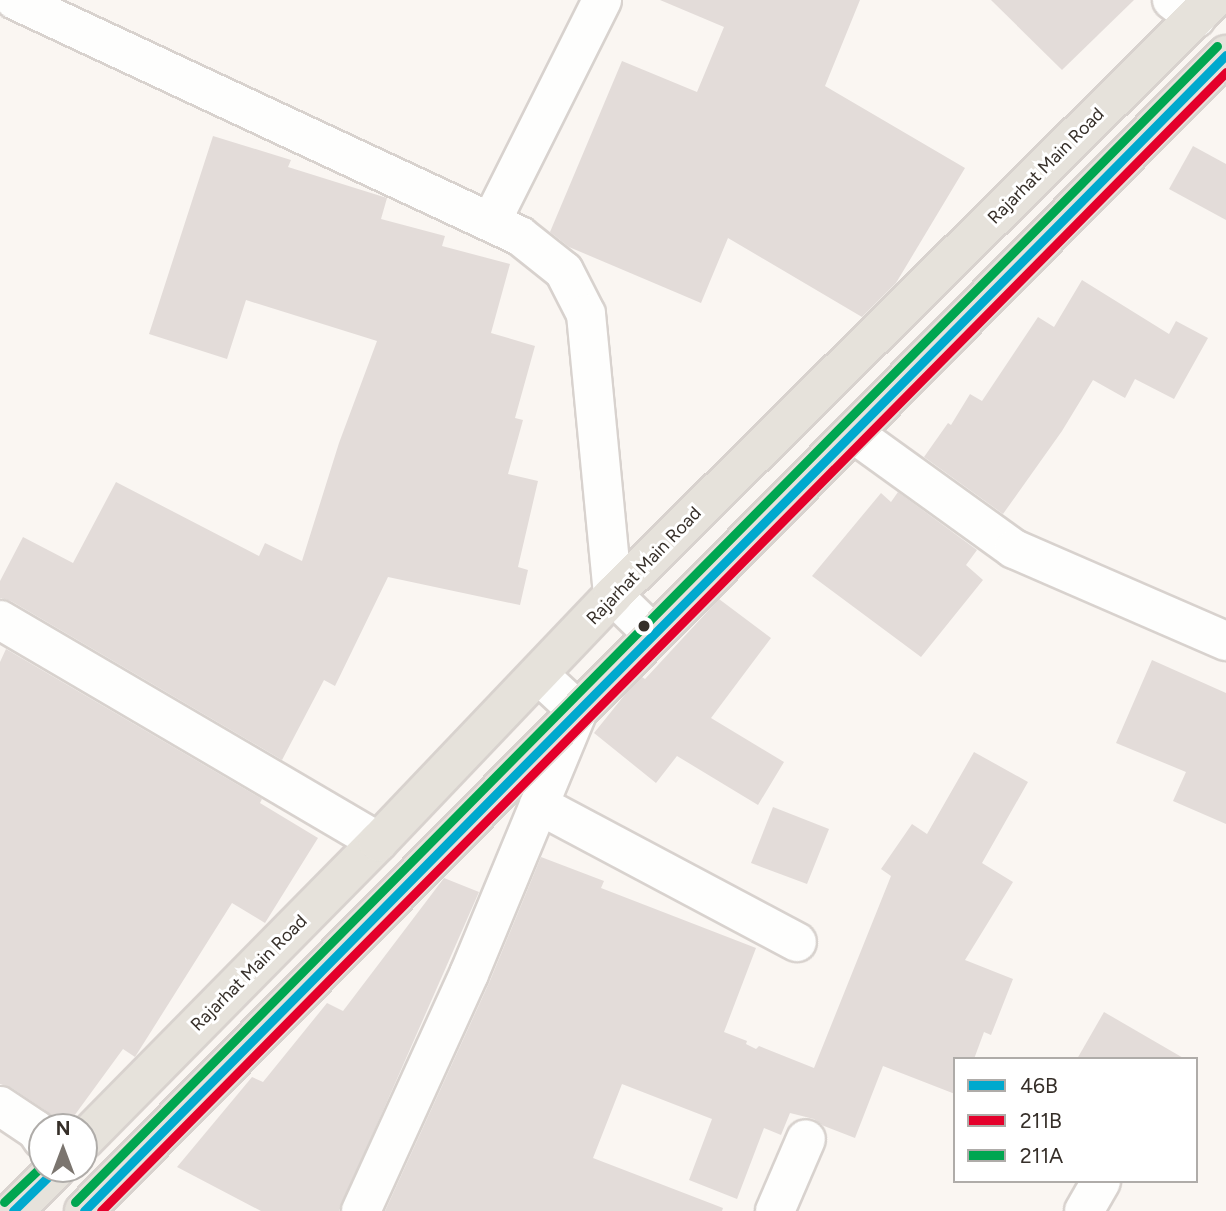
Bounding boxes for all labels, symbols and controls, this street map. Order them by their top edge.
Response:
street label: Rajarhat Main Road [983,103,1109,229]
street label: Rajarhat Main Road [582,503,706,629]
unlabelled marker [637,619,651,633]
street label: Rajarhat Main Road [186,910,312,1036]
legend [953,1057,1198,1183]
text: 46B [1020,1073,1058,1098]
text: 211B [1020,1108,1062,1133]
north arrow [28,1113,98,1183]
text: N [56,1117,70,1140]
text: 211A [1020,1143,1063,1168]

